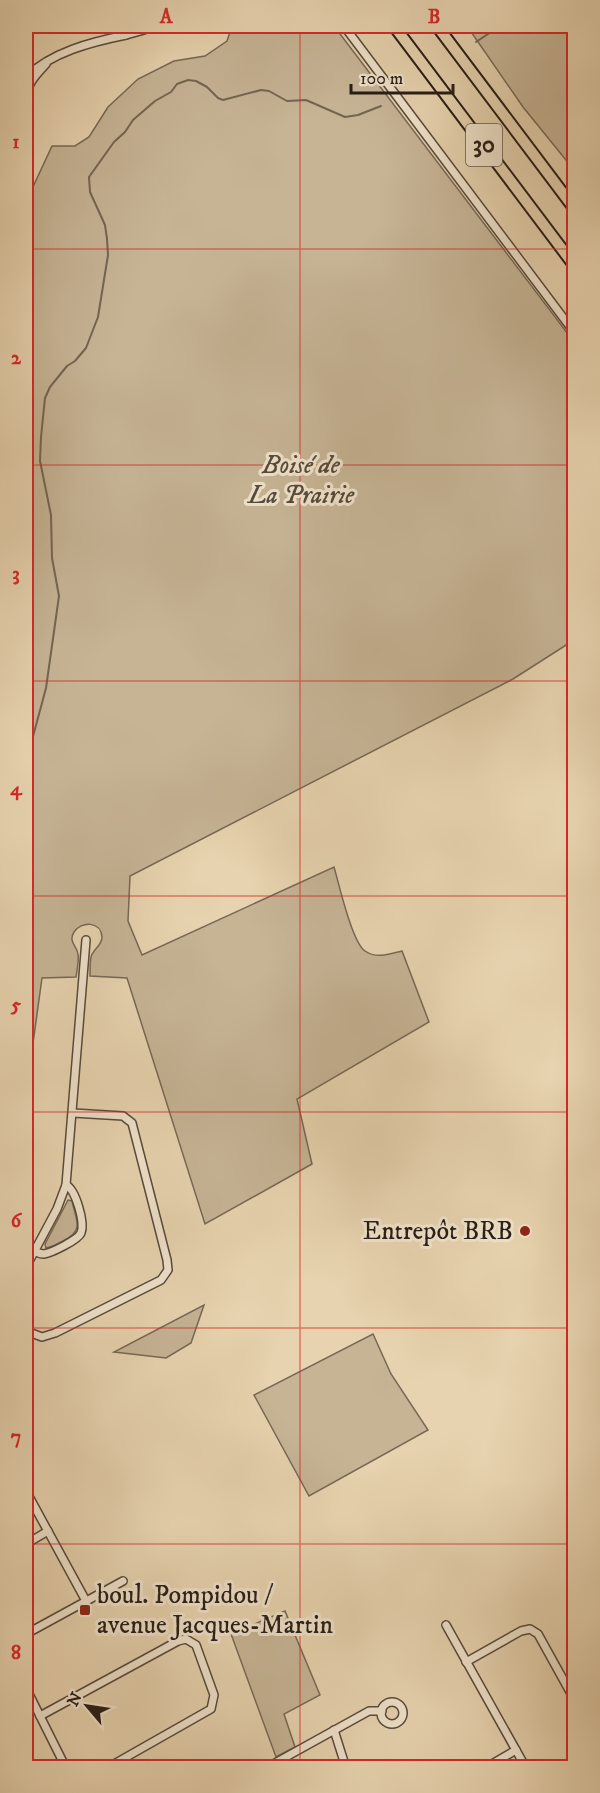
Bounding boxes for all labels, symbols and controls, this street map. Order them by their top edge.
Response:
text: A [159,5,174,30]
text: B [428,5,440,30]
scale bar [351,57,453,95]
text: 100 m [360,68,403,90]
road number: 30 [466,124,502,166]
text: 1 [12,130,20,155]
text: 2 [11,346,22,371]
park label: Boisé de La Prairie [246,449,355,512]
text: 3 [12,562,20,587]
text: 4 [10,777,23,802]
text: 5 [10,993,21,1018]
text: 6 [11,1209,23,1234]
place label: Entrepôt BRB [363,1215,513,1248]
marker: Entrepôt BRB [518,1224,532,1238]
text: 7 [11,1425,21,1450]
place label: boul. Pompidou / avenue Jacques-Martin [97,1579,333,1642]
marker: boul. Pompidou / avenue Jacques-Martin [78,1603,92,1617]
text: 8 [11,1641,21,1666]
north arrow [57,1676,117,1736]
text: N [63,1689,87,1710]

